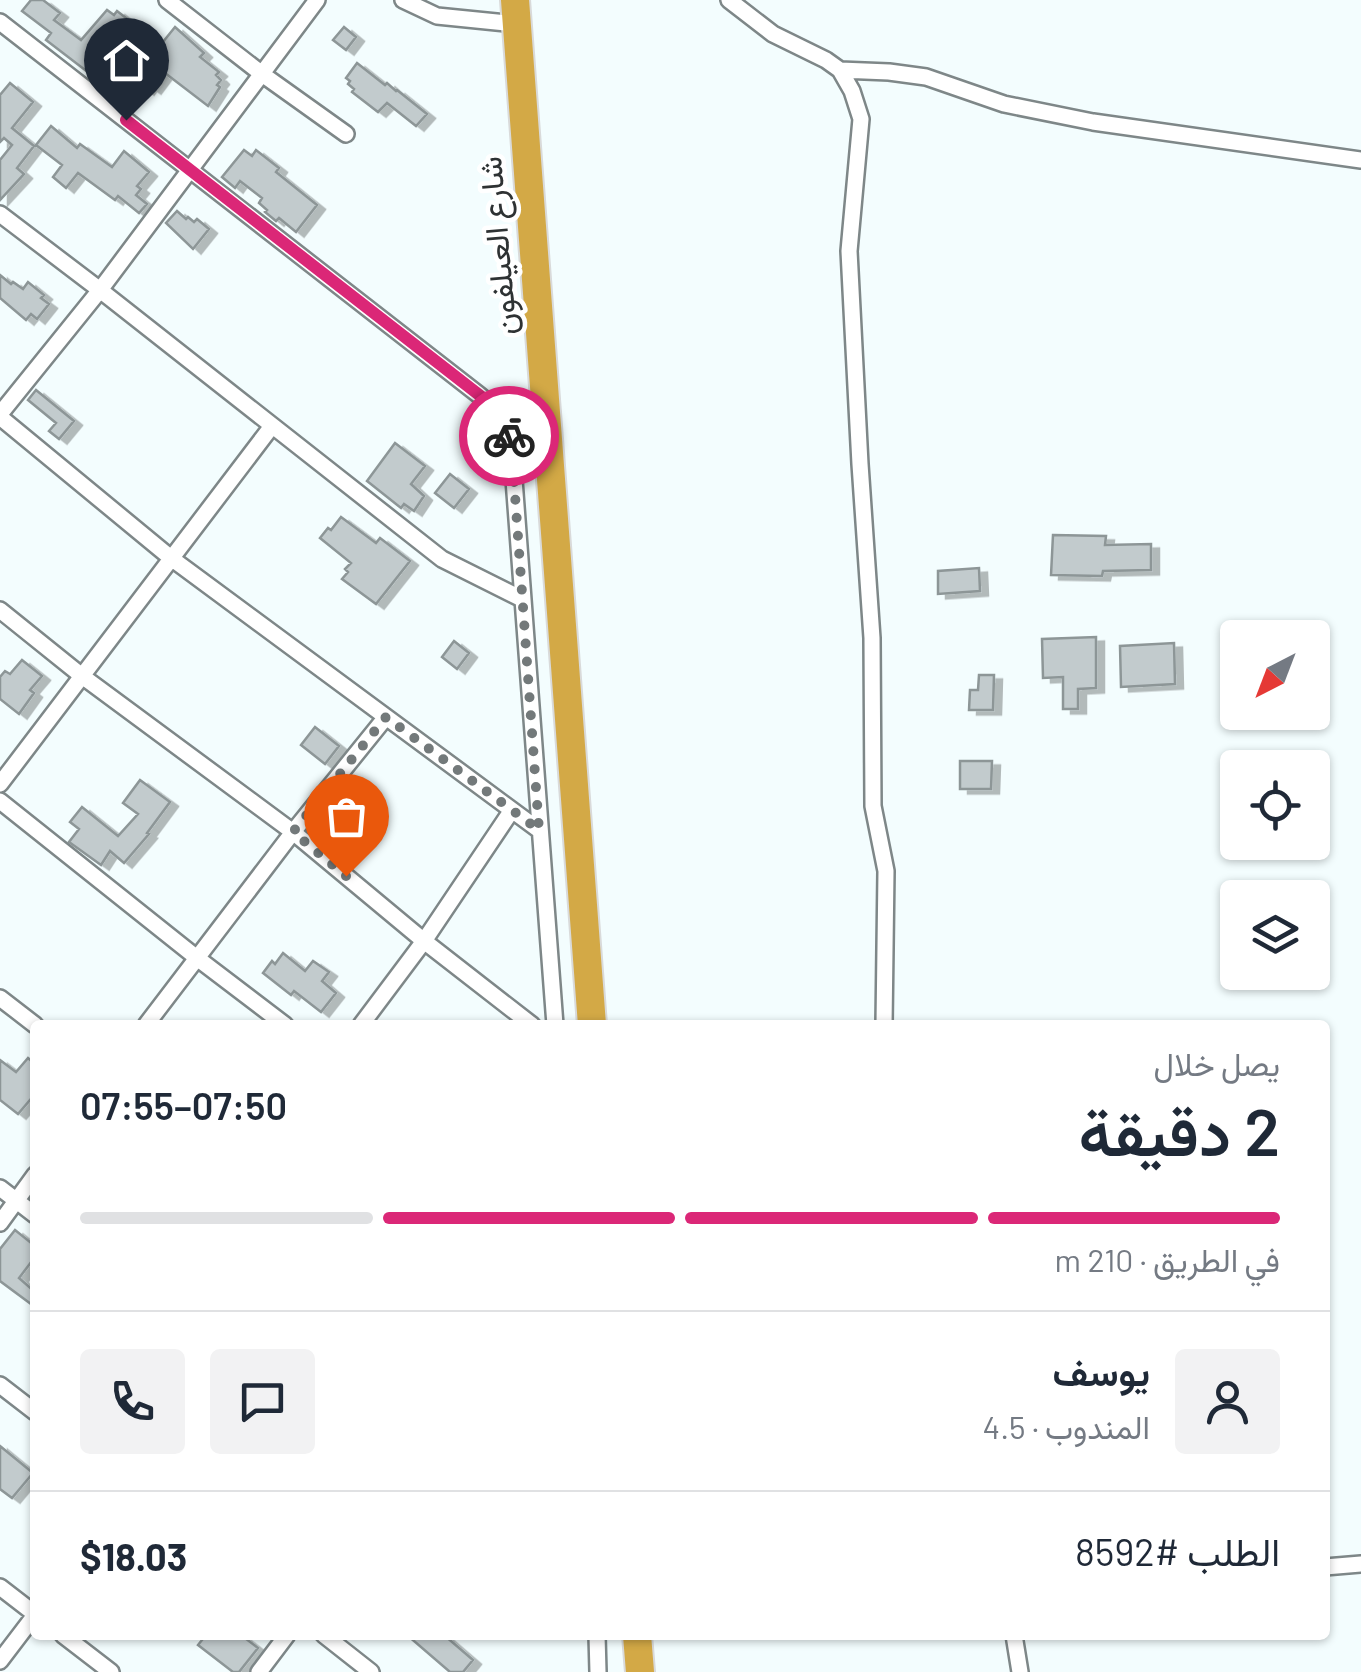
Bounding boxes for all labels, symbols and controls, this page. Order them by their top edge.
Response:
pin [84,18,169,121]
icon: home [99,33,154,88]
street label: شارع العيلفون [469,155,528,337]
courier [459,386,559,486]
icon: bike [482,409,537,464]
north arrow [1220,620,1330,730]
map controls [1220,620,1330,990]
button: locate [1220,750,1330,860]
pin [304,774,389,877]
icon: bag [319,789,374,844]
button: layers [1220,880,1330,990]
text: يصل خلال [1153,1044,1280,1082]
text: 07:50–07:55 [80,1082,287,1128]
text: 2 دقيقة [1079,1091,1280,1169]
text: في الطريق · 210 m [1055,1240,1280,1278]
text: يوسف [1053,1348,1150,1394]
button: phone [80,1349,185,1454]
button: chat [210,1349,315,1454]
button: person [1175,1349,1280,1454]
text: المندوب · 4.5 [983,1407,1150,1445]
text: الطلب #8592 [1075,1528,1280,1574]
text: $18.03 [80,1533,187,1579]

